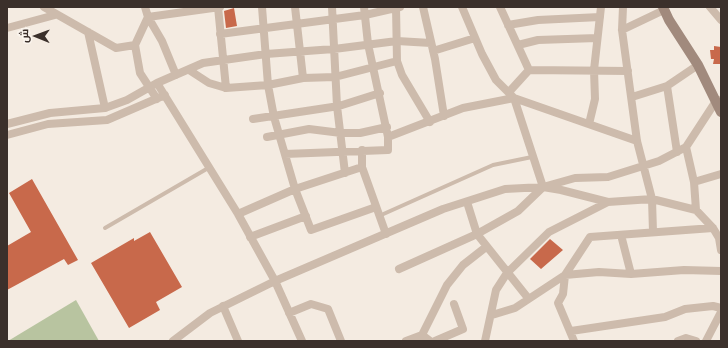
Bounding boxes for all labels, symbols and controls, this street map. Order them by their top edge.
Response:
north arrow [16,16,56,56]
text: ش [17,29,31,43]

